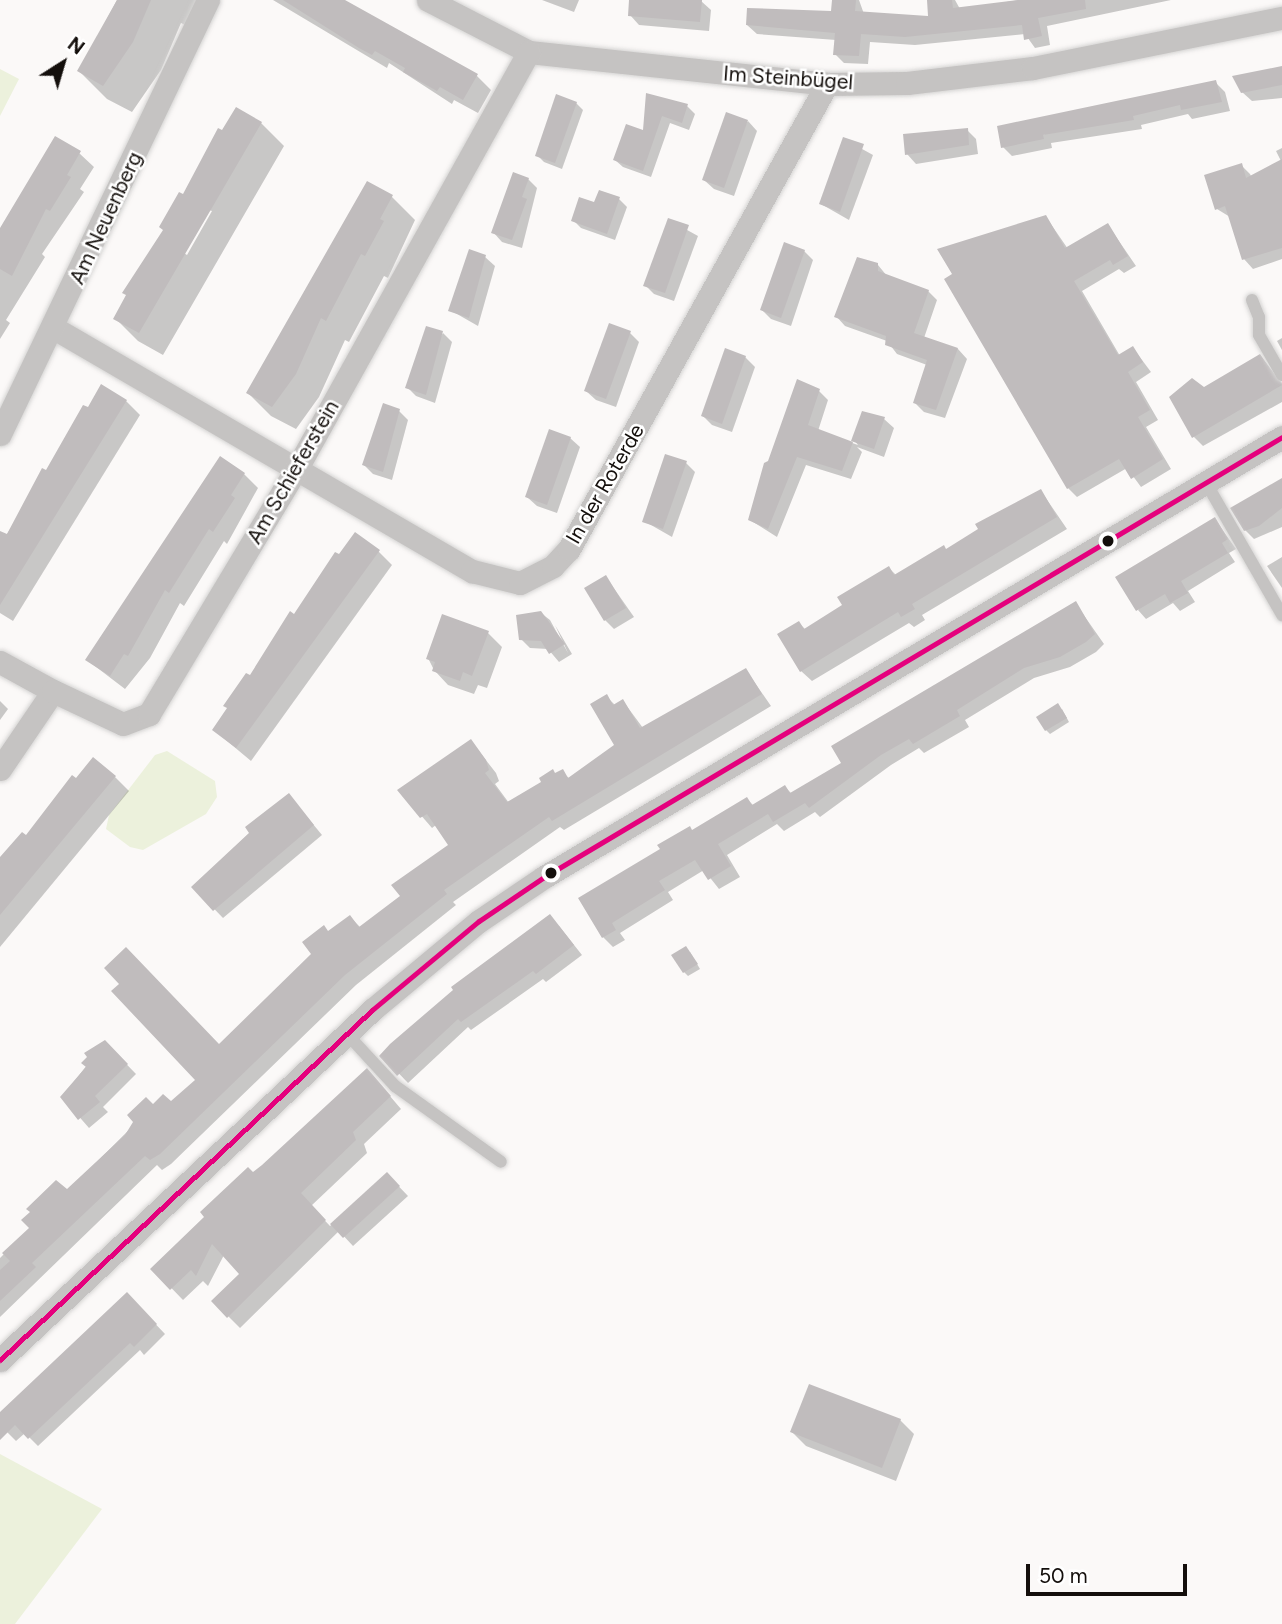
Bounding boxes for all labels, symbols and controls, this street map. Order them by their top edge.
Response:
north arrow [28,28,98,98]
text: N [63,32,89,59]
street label: Im Steinbügel [722,61,854,95]
street label: Am Neuenberg [64,148,148,288]
street label: Am Schieferstein [242,396,344,548]
street label: In der Roterde [561,420,649,548]
unlabelled marker [1101,534,1115,548]
unlabelled marker [544,866,558,880]
scale bar [1030,1550,1191,1594]
text: 50 m [1039,1563,1088,1588]

